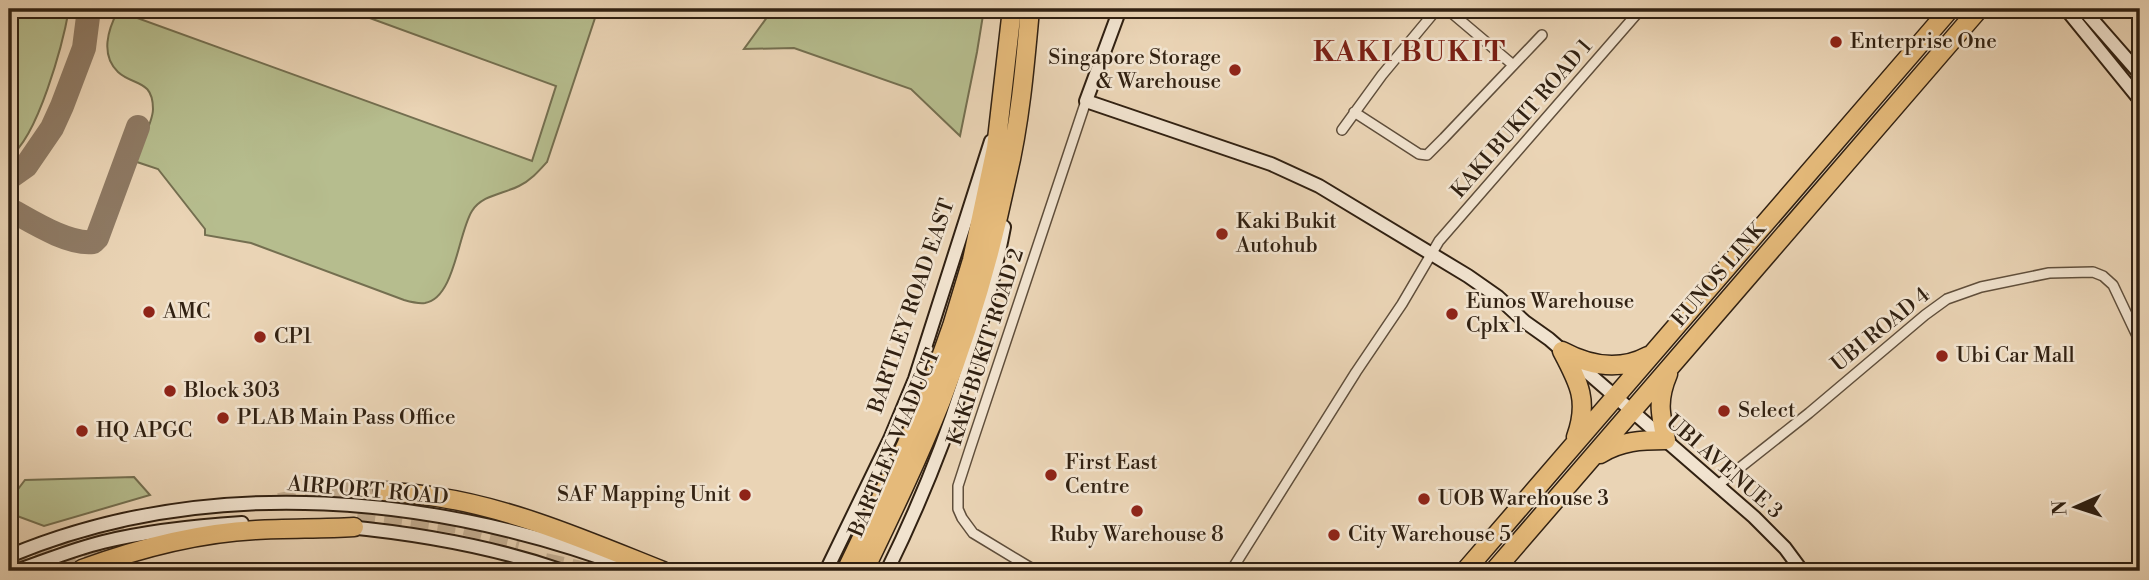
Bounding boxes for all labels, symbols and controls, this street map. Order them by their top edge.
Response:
place label: Enterprise One [1850,29,1997,55]
street label: KAKI BUKIT ROAD 1 [1446,34,1598,204]
marker: Enterprise One [1828,34,1844,50]
district label: KAKI BUKIT [1313,35,1507,70]
place label: Singapore Storage & Warehouse [1048,45,1221,95]
marker: Singapore Storage & Warehouse [1227,62,1243,78]
street label: BARTLEY ROAD EAST [863,195,961,417]
place label: Kaki Bukit Autohub [1235,209,1337,259]
street label: EUNOS LINK [1666,216,1773,333]
marker: Kaki Bukit Autohub [1214,226,1230,242]
street label: KAKI BUKIT ROAD 2 [942,245,1030,449]
street label: UBI ROAD 4 [1826,282,1936,378]
place label: Eunos Warehouse Cplx 1 [1466,289,1634,339]
place label: AMC [162,299,210,325]
marker: AMC [141,304,157,320]
marker: Eunos Warehouse Cplx 1 [1444,306,1460,322]
place label: CP1 [274,324,312,350]
marker: CP1 [252,329,268,345]
place label: Ubi Car Mall [1956,343,2075,369]
street label: BARTLEY VIADUCT [843,345,946,542]
marker: Ubi Car Mall [1934,348,1950,364]
place label: Block 303 [183,378,280,404]
marker: Block 303 [162,383,178,399]
place label: Select [1738,398,1796,424]
marker: Select [1716,403,1732,419]
place label: PLAB Main Pass Office [237,405,456,431]
street label: UBI AVENUE 3 [1661,409,1787,525]
marker: PLAB Main Pass Office [215,410,231,426]
place label: HQ APGC [96,418,192,444]
marker: HQ APGC [74,423,90,439]
place label: First East Centre [1065,450,1158,500]
marker: First East Centre [1043,467,1059,483]
street label: AIRPORT ROAD [285,471,450,511]
north arrow [2040,472,2110,542]
place label: SAF Mapping Unit [557,482,732,508]
place label: UOB Warehouse 3 [1438,486,1609,512]
marker: SAF Mapping Unit [737,487,753,503]
marker: UOB Warehouse 3 [1416,491,1432,507]
text: N [2048,500,2072,516]
marker: Ruby Warehouse 8 [1129,503,1145,519]
place label: Ruby Warehouse 8 [1050,522,1224,548]
place label: City Warehouse 5 [1348,522,1511,548]
marker: City Warehouse 5 [1326,527,1342,543]

